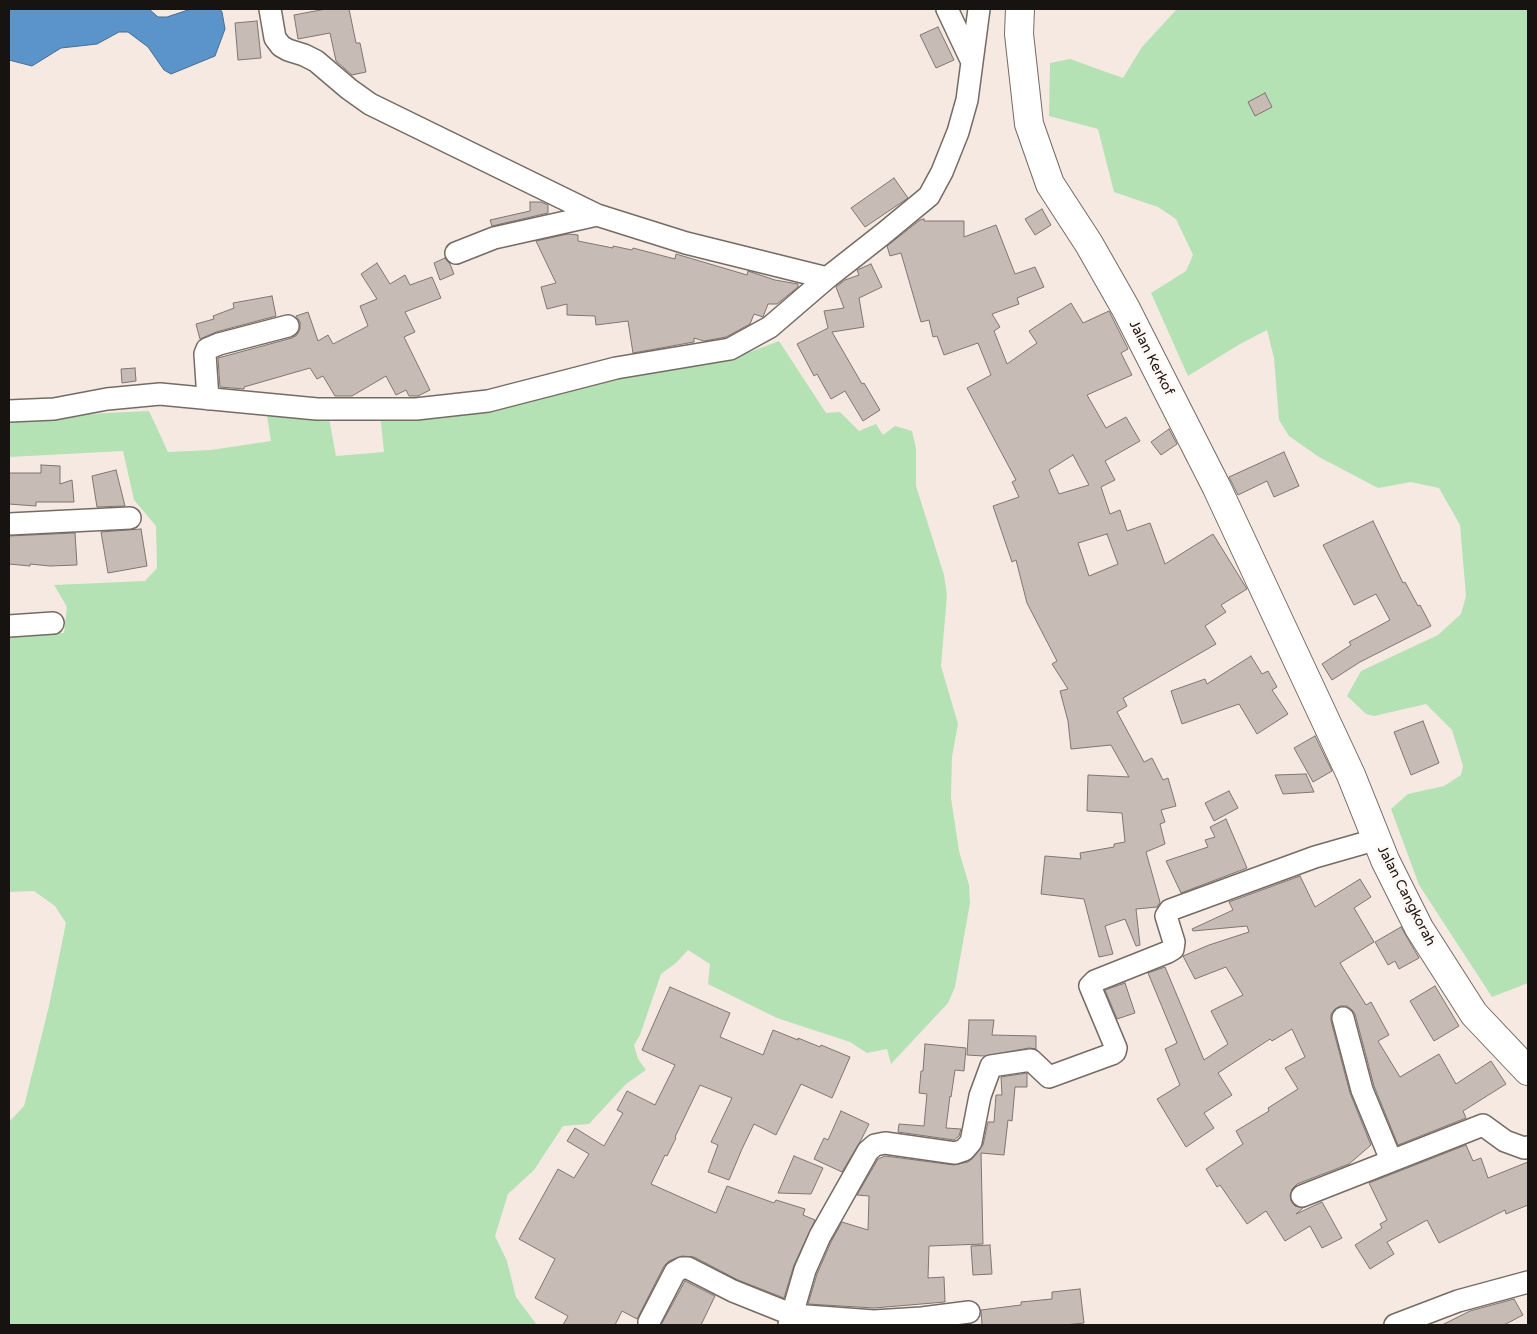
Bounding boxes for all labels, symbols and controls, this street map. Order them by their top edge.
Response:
street label: Jalan Kerkof [1125,318,1177,398]
street label: Jalan Cangkorah [1373,843,1439,949]

